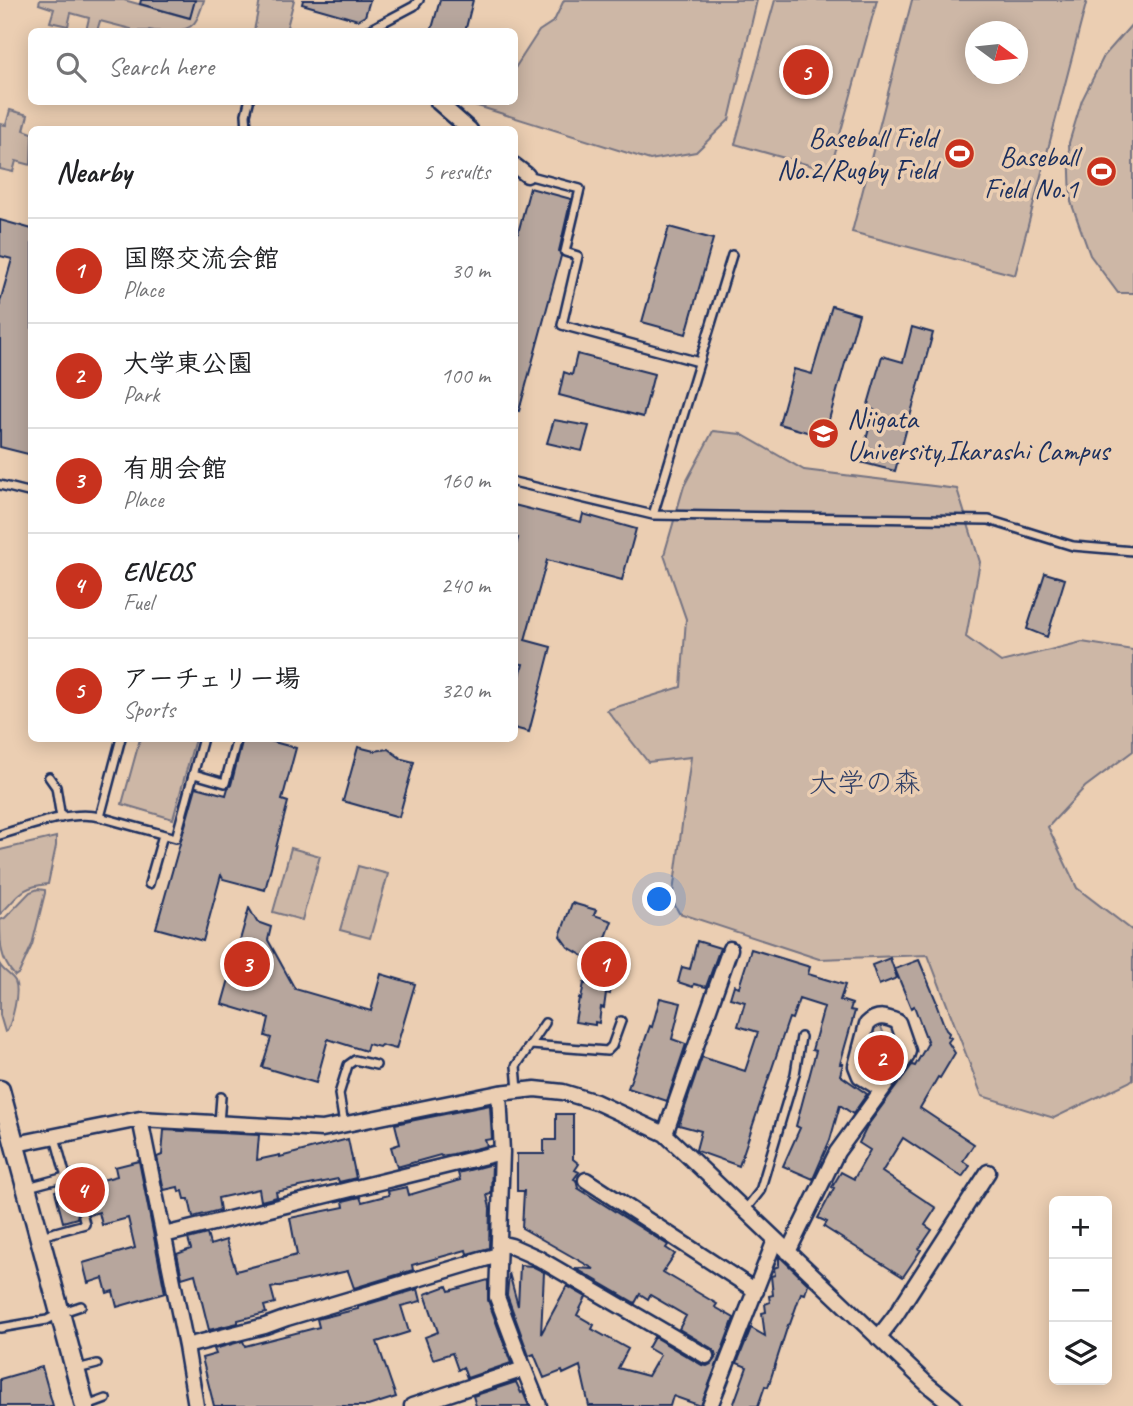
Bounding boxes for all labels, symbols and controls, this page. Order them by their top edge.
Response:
north arrow [965,21,1028,84]
search box [28,28,518,105]
pin: 5 [783,46,829,98]
icon: search [52,48,90,86]
text: Search here [108,50,214,83]
place label: Baseball Field No.2/Rugby Field [777,120,941,187]
sports icon: Baseball Field No.2/Rugby Field [943,136,977,170]
place label: Baseball Field No.1 [984,139,1083,206]
text: Nearby [56,153,132,191]
sports icon: Baseball Field No.1 [1084,155,1118,189]
text: 5 results [423,157,490,186]
text: 国際交流会館 [123,242,279,275]
text: 1 [74,256,84,285]
text: 30 m [451,256,490,285]
text: Place [123,275,163,304]
text: 大学東公園 [123,347,253,380]
text: 2 [74,361,84,390]
text: 100 m [441,361,490,390]
text: Park [123,380,159,409]
place label: Niigata University,Ikarashi Campus [847,401,1112,468]
school or university icon: Niigata University,Ikarashi Campus [807,417,841,451]
text: 有朋会館 [123,452,227,485]
text: 3 [74,466,84,495]
text: 160 m [441,466,490,495]
text: Place [123,485,163,514]
text: ENEOS [123,555,193,588]
text: 4 [74,571,84,600]
text: 240 m [441,571,490,600]
text: Fuel [123,588,153,617]
text: アーチェリー場 [123,662,301,695]
text: 5 [74,676,84,705]
text: 320 m [441,676,490,705]
text: Sports [123,695,175,724]
park label: 大学の森 [809,765,921,800]
your location [642,882,676,916]
pin: 3 [224,938,270,990]
pin: 1 [581,938,627,990]
pin: 2 [858,1032,904,1084]
pin: 4 [59,1164,105,1216]
map controls [1049,1196,1112,1385]
button: + [1049,1196,1112,1259]
button: − [1049,1259,1112,1322]
button: layers [1049,1322,1112,1385]

